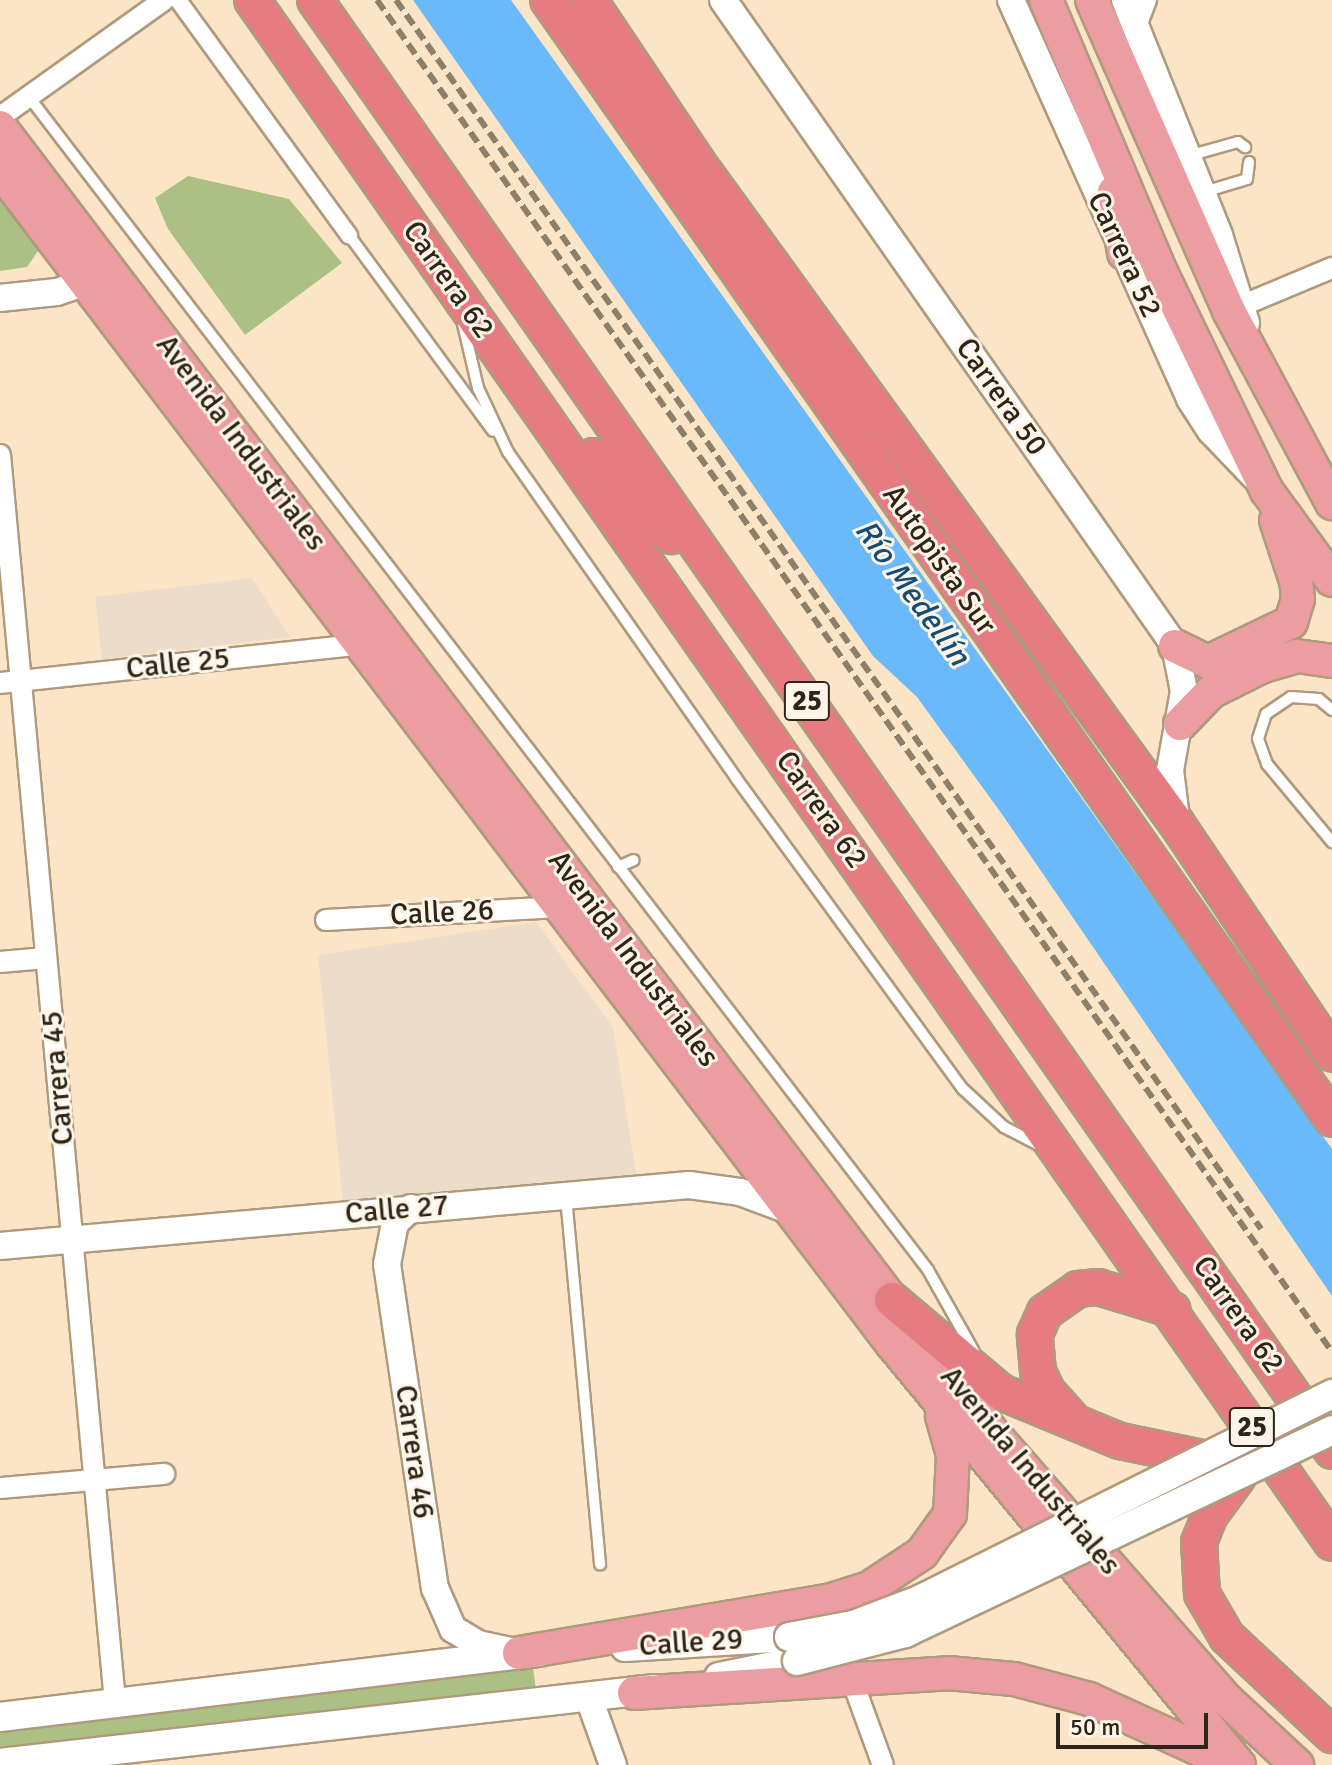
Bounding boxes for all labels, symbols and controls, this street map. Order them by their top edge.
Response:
street label: Carrera 52 [1079,186,1169,324]
street label: Carrera 62 [395,215,501,345]
street label: Avenida Industriales [148,328,334,558]
street label: Carrera 50 [948,332,1054,462]
street label: Autopista Sur [874,478,1004,642]
water label: Río Medellín [846,513,978,673]
street label: Calle 25 [124,641,232,687]
road number: 25 [783,677,831,725]
street label: Carrera 62 [768,745,874,875]
street label: Avenida Industriales [540,844,726,1074]
street label: Calle 26 [389,892,495,934]
street label: Carrera 45 [34,1009,82,1147]
street label: Calle 27 [344,1188,450,1232]
street label: Carrera 62 [1185,1250,1291,1380]
street label: Avenida Industriales [932,1359,1128,1583]
street label: Carrera 46 [387,1383,441,1521]
road number: 25 [1228,1403,1276,1451]
street label: Calle 29 [638,1621,744,1665]
scale bar [1060,1697,1212,1747]
text: 50 m [1070,1712,1120,1742]

